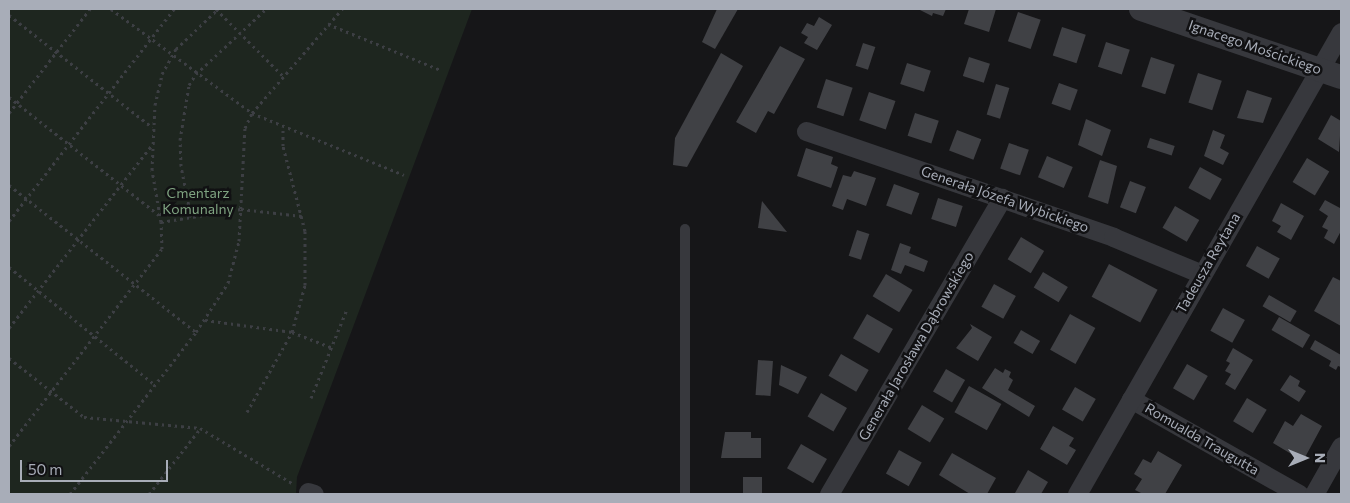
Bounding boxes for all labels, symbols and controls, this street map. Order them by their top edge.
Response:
street label: Ignacego Mościckiego [1186,16,1324,78]
street label: Generała Józefa Wybickiego [919,162,1091,236]
park label: Cmentarz Komunalny [162,185,234,218]
street label: Tadeusza Reytana [1172,210,1244,316]
street label: Generała Jarosława Dąbrowskiego [855,249,977,443]
street label: Romualda Traugutta [1142,400,1262,478]
north arrow [1280,433,1330,483]
scale bar [22,450,170,482]
text: N [1312,453,1329,463]
text: 50 m [28,460,62,478]

